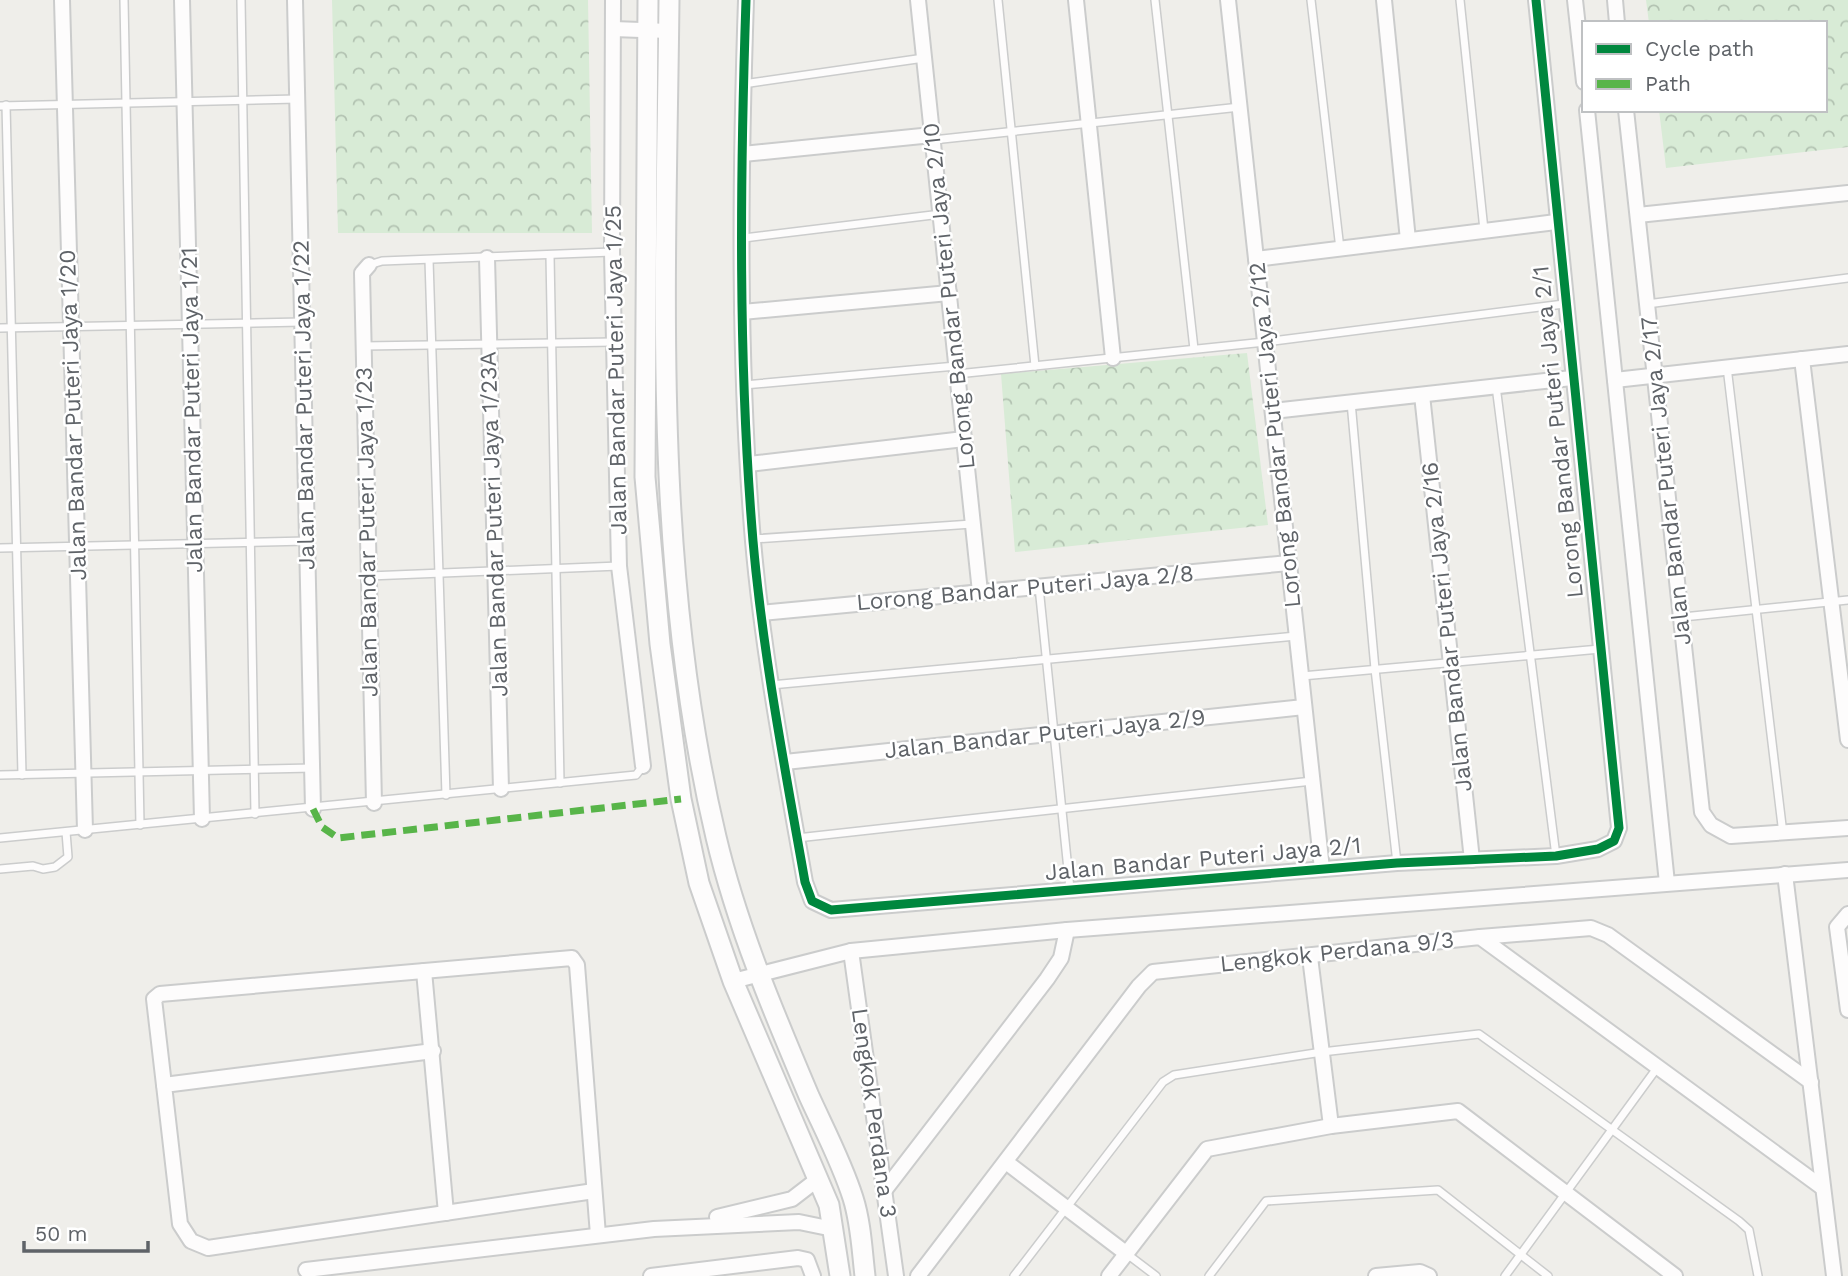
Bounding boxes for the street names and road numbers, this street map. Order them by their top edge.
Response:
street label: Lorong Bandar Puteri Jaya 2/10 [917,121,981,471]
street label: Jalan Bandar Puteri Jaya 1/25 [600,205,632,535]
street label: Jalan Bandar Puteri Jaya 1/22 [288,240,320,570]
street label: Jalan Bandar Puteri Jaya 1/21 [176,247,208,573]
street label: Jalan Bandar Puteri Jaya 1/20 [54,249,92,581]
street label: Lorong Bandar Puteri Jaya 2/12 [1243,261,1307,609]
street label: Lorong Bandar Puteri Jaya 2/1 [1527,265,1589,599]
street label: Jalan Bandar Puteri Jaya 2/17 [1635,315,1697,647]
street label: Jalan Bandar Puteri Jaya 1/23A [474,351,514,697]
street label: Jalan Bandar Puteri Jaya 1/23 [351,367,383,697]
street label: Jalan Bandar Puteri Jaya 2/16 [1416,461,1478,793]
street label: Lorong Bandar Puteri Jaya 2/8 [855,560,1195,616]
street label: Jalan Bandar Puteri Jaya 2/9 [883,704,1207,764]
street label: Jalan Bandar Puteri Jaya 2/1 [1044,832,1362,886]
street label: Lengkok Perdana 9/3 [1219,926,1455,978]
street label: Lengkok Perdana 3 [846,1006,902,1220]

